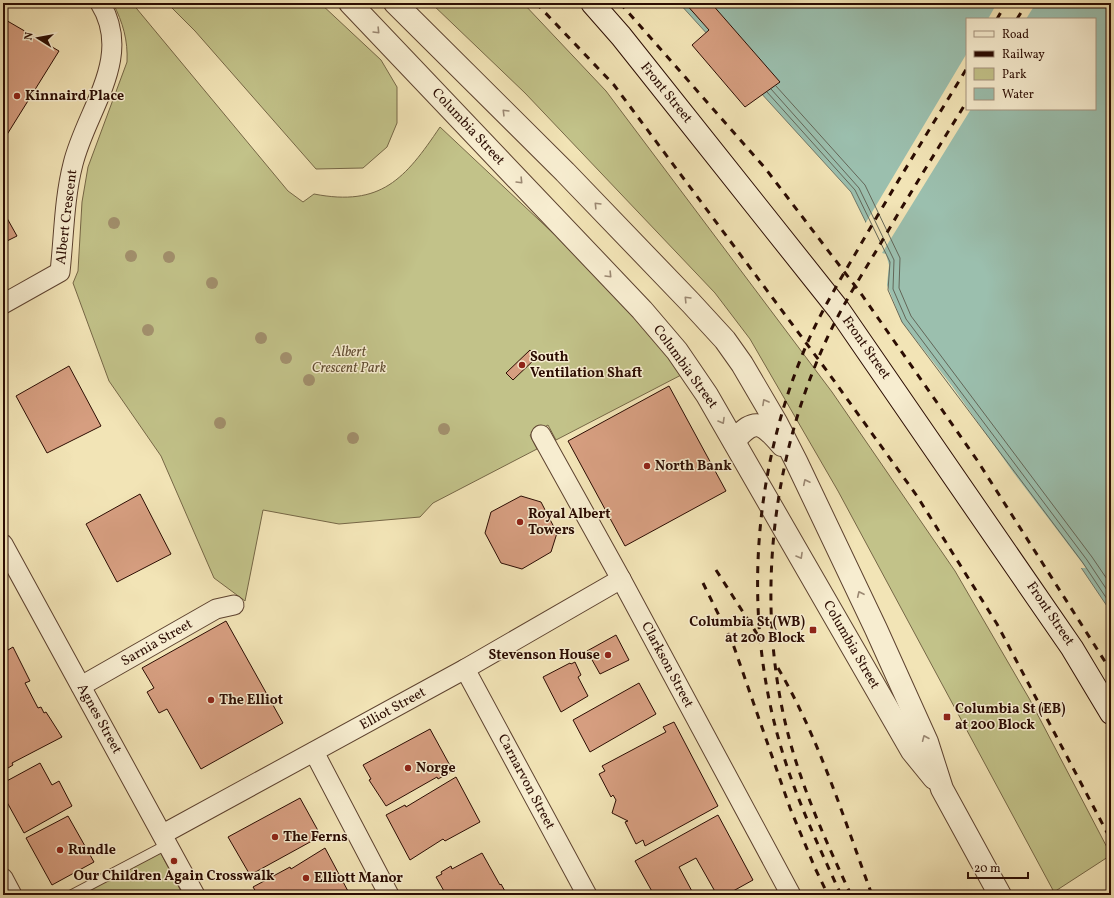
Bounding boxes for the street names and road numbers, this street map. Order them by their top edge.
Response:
street label: Front Street [635,58,697,128]
street label: Columbia Street [427,84,509,170]
street label: Albert Crescent [52,168,82,266]
street label: Front Street [837,312,895,384]
street label: Columbia Street [648,321,722,413]
street label: Front Street [1022,578,1078,650]
street label: Columbia Street [818,597,884,693]
street label: Sarnia Street [118,615,196,671]
street label: Clarkson Street [636,619,698,712]
street label: Agnes Street [72,681,126,758]
street label: Elliot Street [357,683,430,735]
street label: Carnarvon Street [493,731,559,833]

